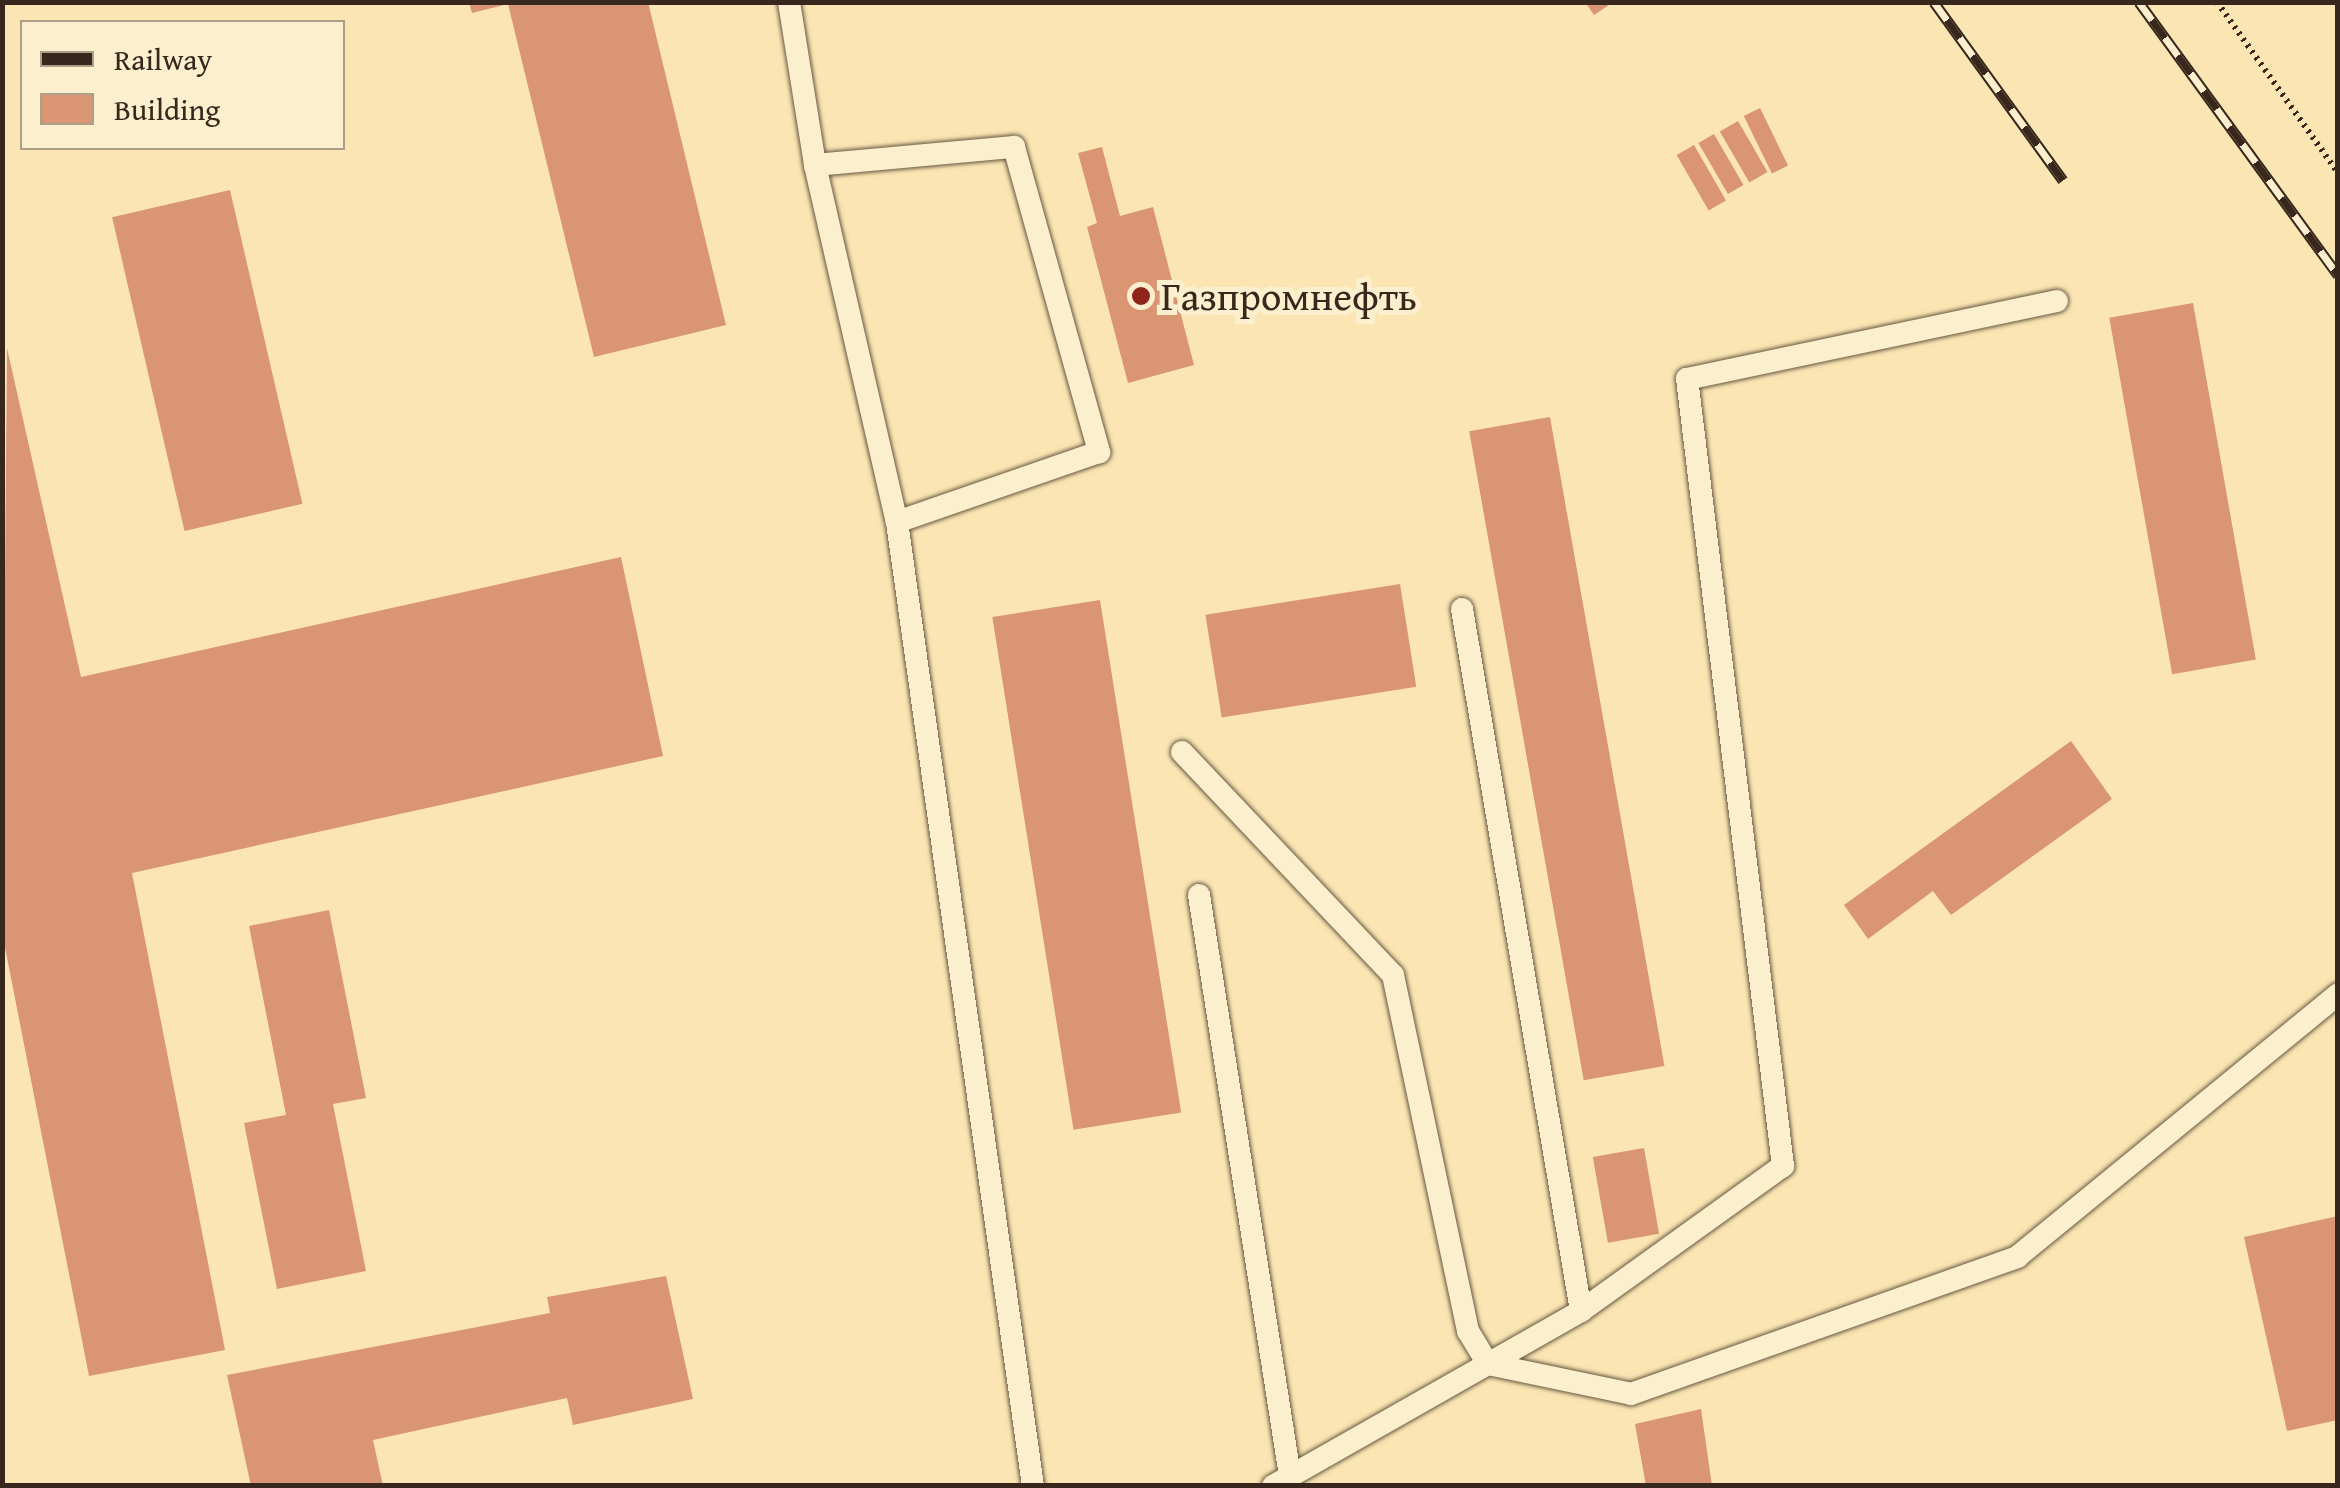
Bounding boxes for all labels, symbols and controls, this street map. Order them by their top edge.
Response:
legend [20,20,345,150]
text: Railway [114,37,212,81]
text: Building [114,87,220,131]
place label: Газпромнефть [1161,272,1417,320]
marker: Газпромнефть [1130,285,1152,307]

